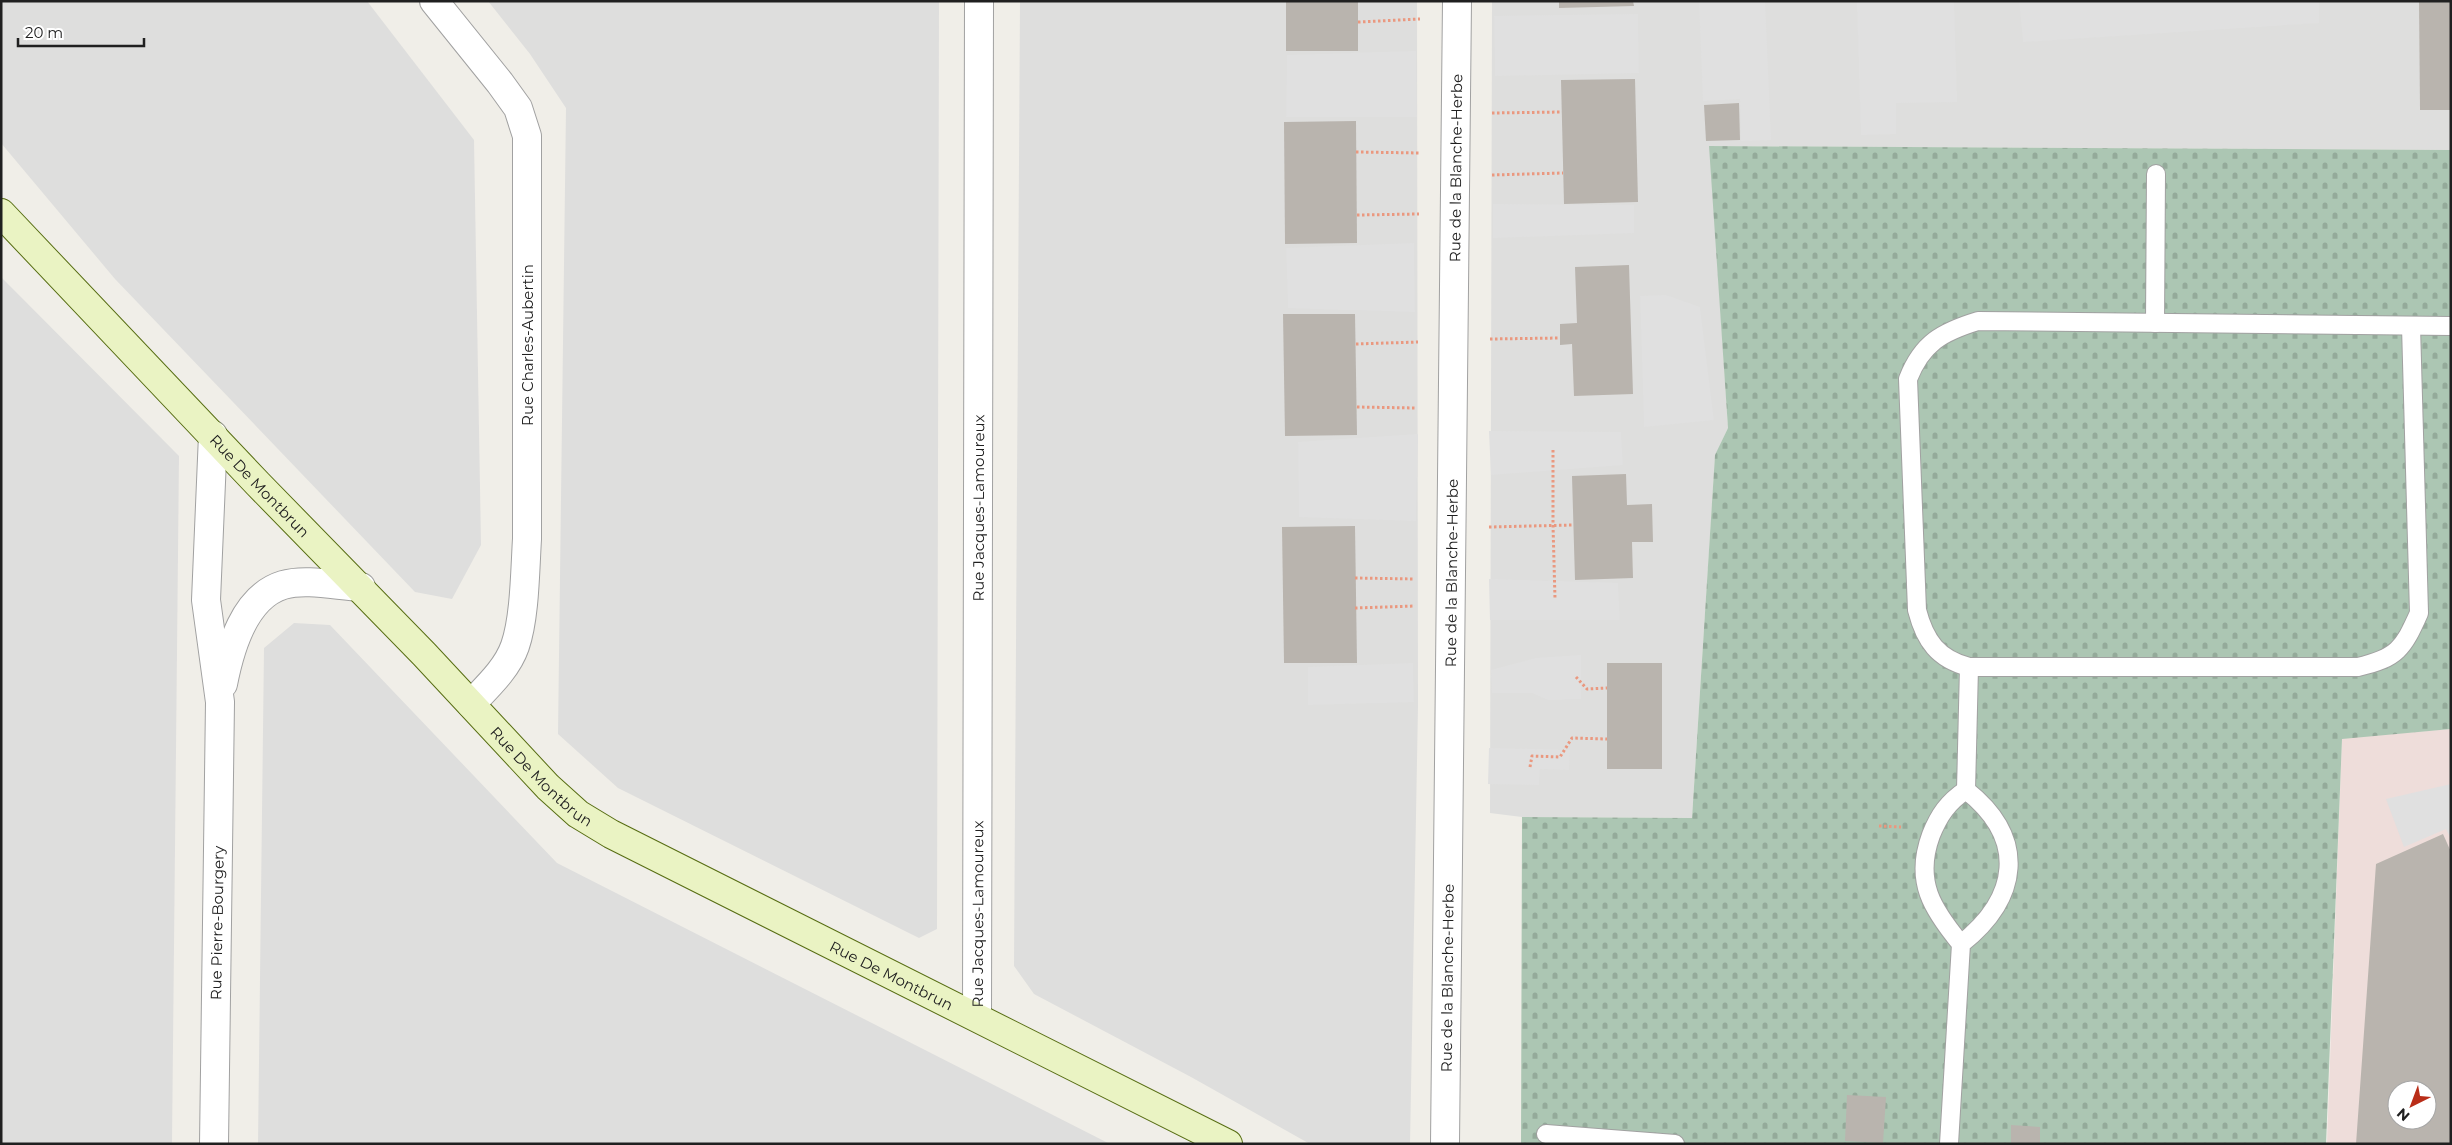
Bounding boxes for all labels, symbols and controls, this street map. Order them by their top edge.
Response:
scale bar [18,15,144,47]
text: 20 m [25,23,63,42]
street label: Rue de la Blanche-Herbe [1445,74,1466,262]
street label: Rue Charles-Aubertin [518,264,537,426]
street label: Rue Jacques-Lamoureux [968,414,988,602]
street label: Rue De Montbrun [206,430,314,541]
street label: Rue de la Blanche-Herbe [1441,479,1461,667]
street label: Rue De Montbrun [487,722,596,830]
street label: Rue Jacques-Lamoureux [968,820,987,1008]
street label: Rue Pierre-Bourgery [206,845,228,1000]
street label: Rue de la Blanche-Herbe [1436,884,1457,1072]
street label: Rue De Montbrun [827,936,957,1014]
north arrow [2387,1080,2437,1130]
text: N [2393,1104,2414,1125]

